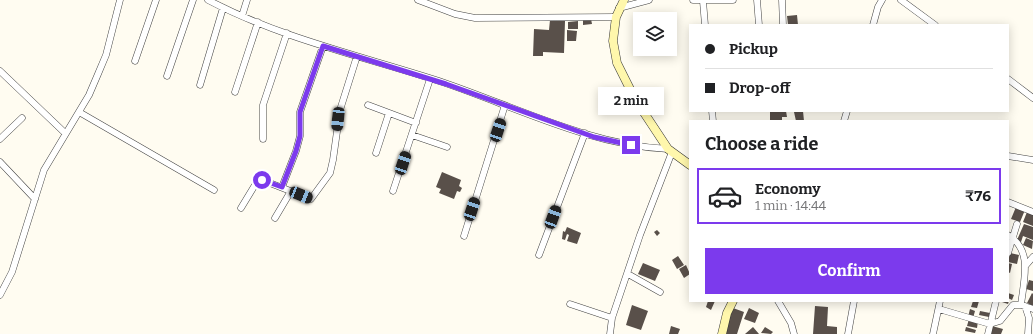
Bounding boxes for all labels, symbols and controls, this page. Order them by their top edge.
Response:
map controls [633,12,677,56]
button: layers [633,12,677,56]
text: Pickup [729,40,778,58]
text: Drop-off [729,79,790,97]
callout: 2 min [598,87,664,115]
text: 2 min [614,93,648,108]
car [331,106,345,132]
car [489,117,507,143]
text: Choose a ride [705,133,818,155]
route end [622,136,640,154]
car [394,150,412,176]
route start [253,171,271,189]
icon: car [707,178,743,214]
text: Economy [755,180,821,198]
car [288,185,314,205]
text: ₹76 [965,187,991,205]
car [463,196,481,222]
text: 1 min · 14:44 [755,198,826,213]
car [543,204,563,230]
button: Confirm [705,248,993,294]

